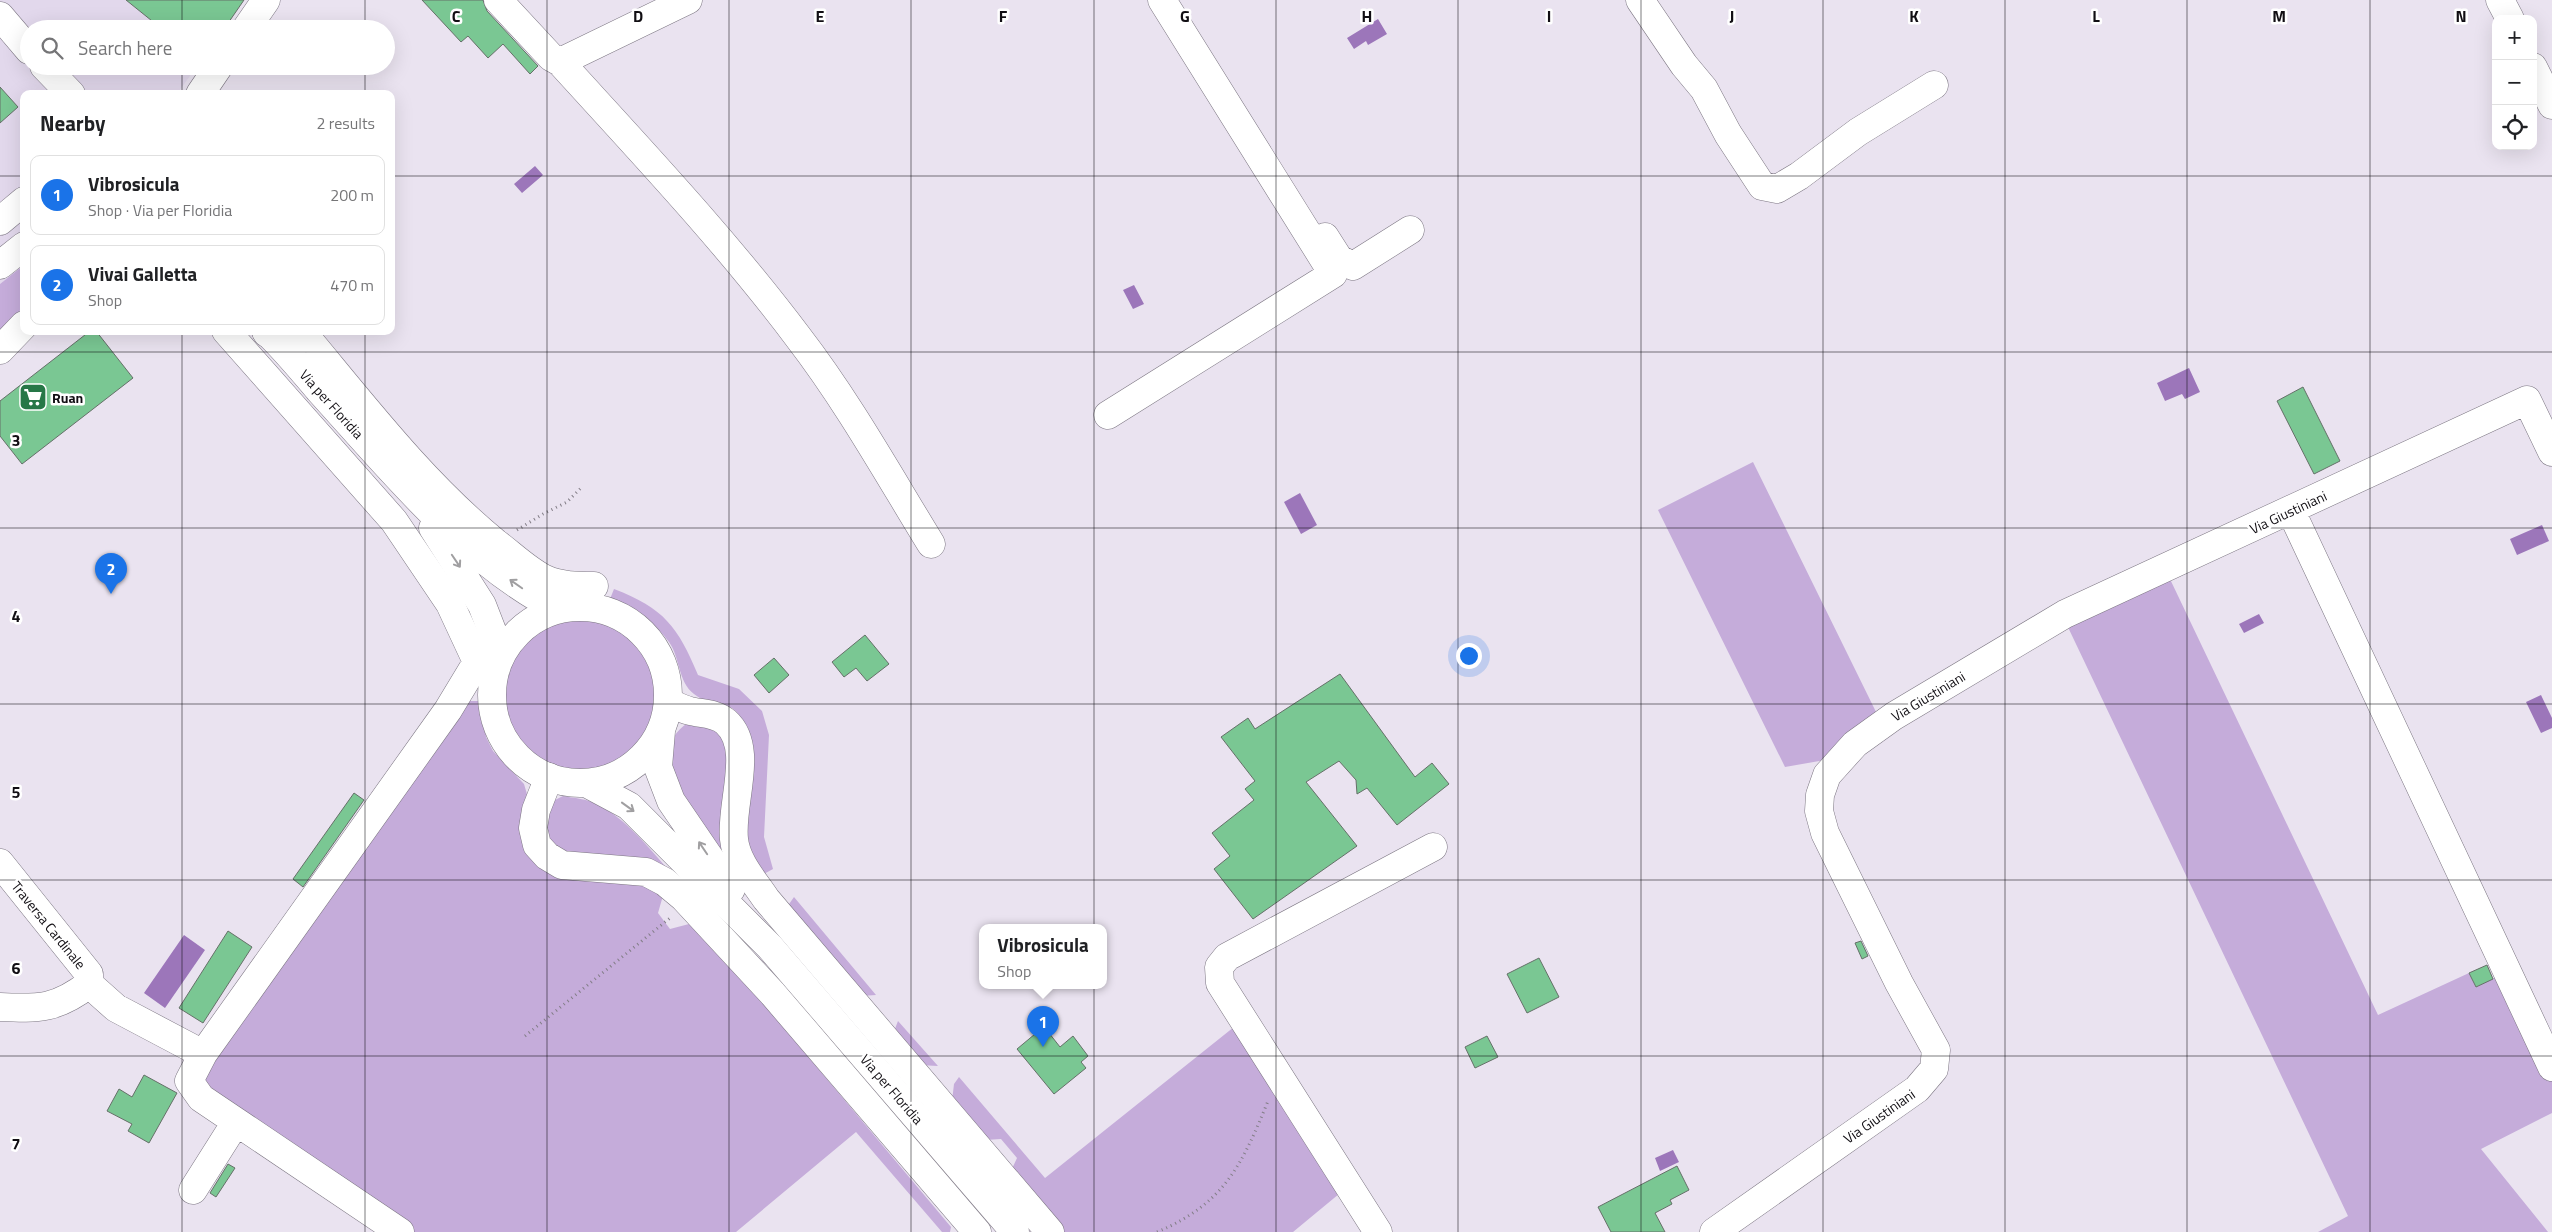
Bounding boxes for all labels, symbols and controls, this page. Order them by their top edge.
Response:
text: C [452,4,461,28]
text: D [633,4,643,28]
text: E [816,4,825,28]
text: F [999,4,1008,28]
text: G [1180,4,1190,28]
text: H [1362,4,1372,28]
text: I [1547,4,1551,28]
text: J [1730,4,1734,28]
text: K [1909,4,1919,28]
text: L [2092,4,2100,28]
text: M [2272,4,2286,28]
text: N [2455,4,2467,28]
map controls [2492,15,2537,150]
button: + [2492,15,2537,60]
search box [20,20,395,75]
text: Search here [78,33,172,62]
icon: search [38,34,66,62]
button: − [2492,60,2537,105]
button: locate [2492,105,2537,150]
text: Nearby [40,107,105,139]
text: 2 results [316,111,375,135]
text: Vibrosicula [88,169,180,198]
text: 1 [53,183,61,207]
text: 200 m [330,183,374,207]
text: Shop · Via per Floridia [88,198,232,222]
text: Vivai Galletta [88,259,197,288]
text: 2 [53,273,61,297]
text: 470 m [330,273,374,297]
text: Shop [88,288,122,312]
street label: Via per Floridia [295,365,369,443]
supermarket icon: Ruan [18,382,48,412]
place label: Ruan [52,387,83,408]
text: 3 [12,428,20,452]
street label: Via Giustiniani [2246,485,2330,539]
pin: 2 [95,553,127,594]
one-way arrow [451,554,461,568]
one-way arrow [510,579,524,589]
text: 4 [12,604,21,628]
your location [1456,643,1482,669]
street label: Via Giustiniani [1887,666,1969,726]
text: 5 [12,780,21,804]
one-way arrow [621,802,634,813]
one-way arrow [698,841,708,855]
street label: Traversa Cardinale [7,877,91,973]
popup [979,924,1107,989]
text: Vibrosicula [997,930,1089,959]
text: 6 [12,956,21,980]
text: Shop [997,959,1031,983]
pin: 1 [1027,1006,1059,1047]
street label: Via per Floridia [856,1049,928,1129]
street label: Via Giustiniani [1839,1084,1919,1148]
text: 7 [12,1132,20,1156]

